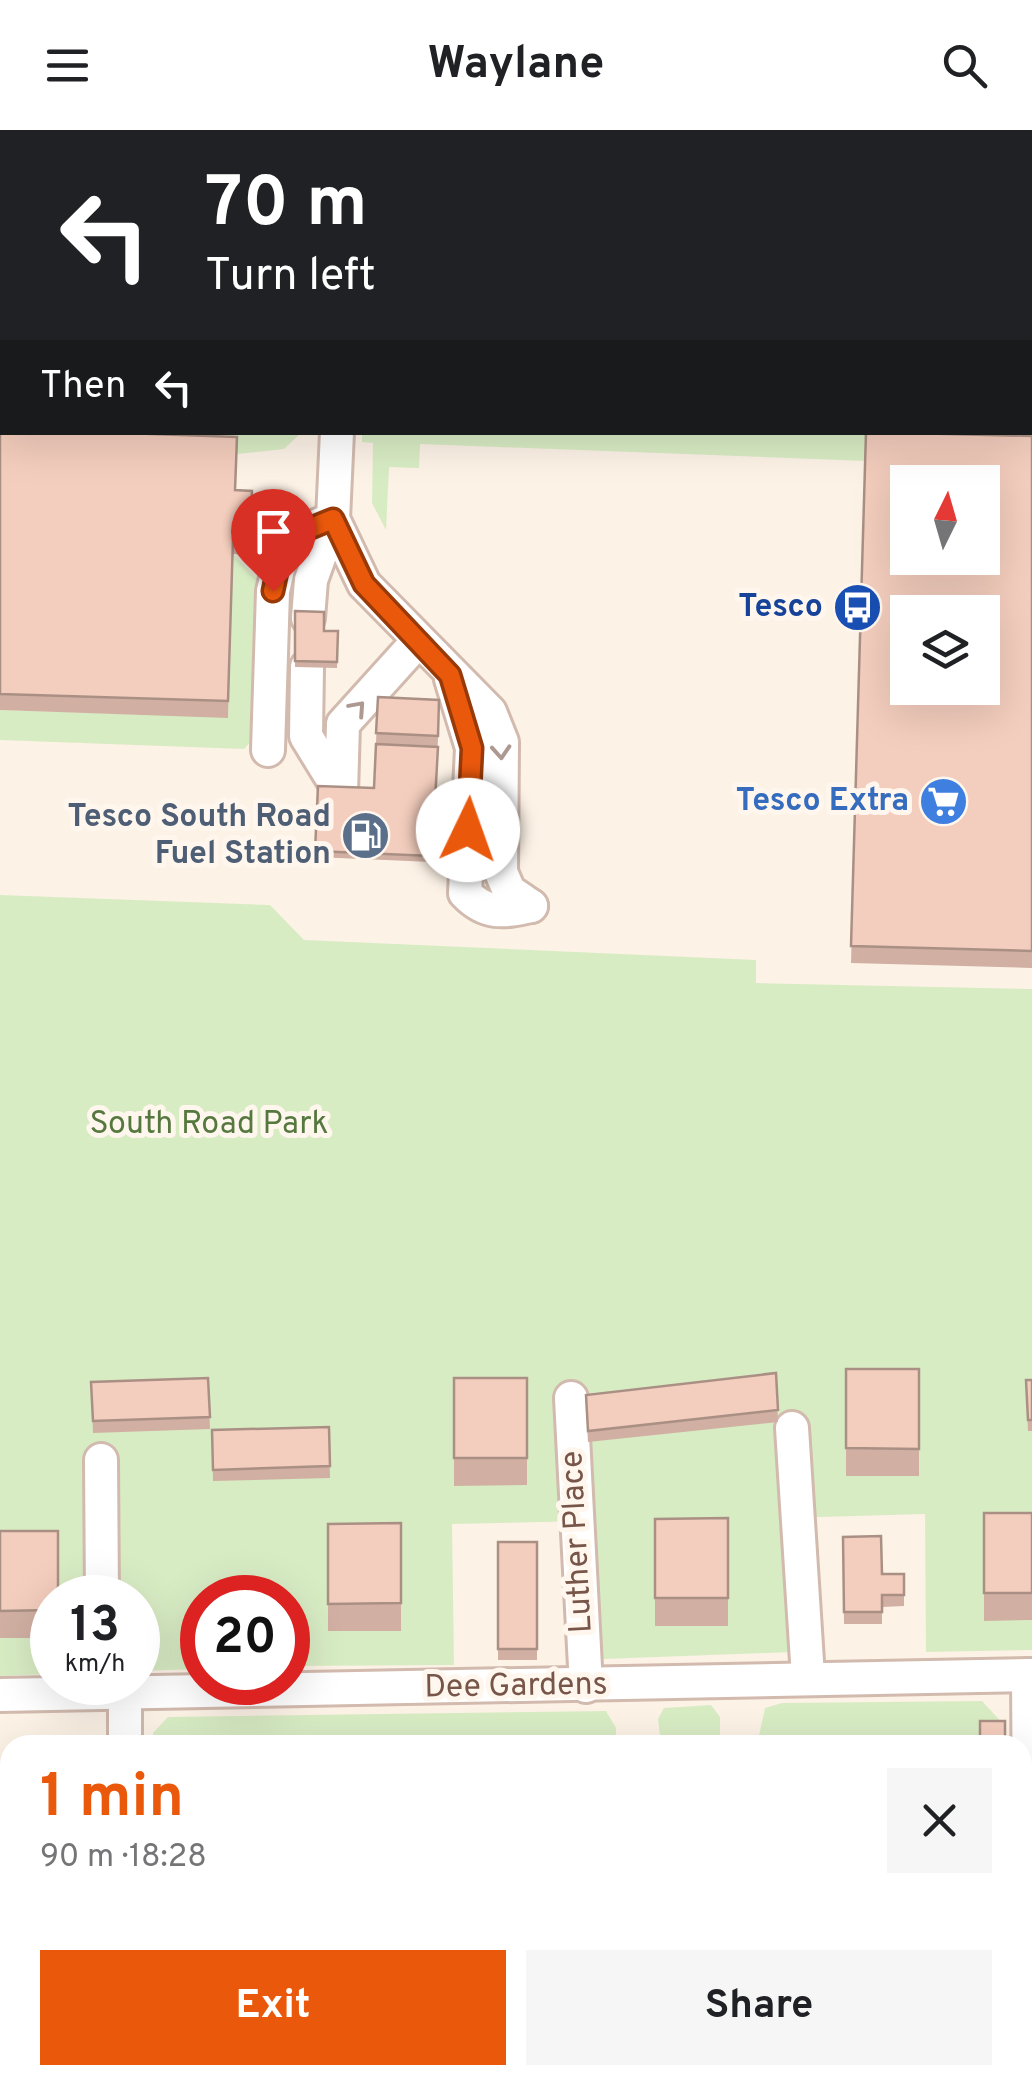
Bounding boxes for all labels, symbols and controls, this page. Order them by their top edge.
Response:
text: Waylane [428,37,604,94]
icon: menu [40,38,95,93]
icon: search [937,38,992,93]
text: 70 m [205,162,368,251]
icon: left [40,170,170,300]
text: Turn left [205,249,376,306]
icon: left [146,360,201,415]
text: Then [40,363,126,412]
north arrow [890,465,1000,575]
map controls [890,465,1000,705]
pin [231,489,316,592]
icon: arrive [246,504,301,559]
bus stop icon: Tesco [832,582,884,634]
place label: Tesco [738,588,823,628]
button: layers [890,595,1000,705]
one-way arrow [346,701,364,720]
one-way arrow [489,745,511,761]
supermarket icon: Tesco Extra [918,776,970,828]
position arrow [416,778,520,882]
place label: Tesco Extra [736,782,909,822]
place label: Tesco South Road Fuel Station [67,798,331,875]
fuel station icon: Tesco South Road Fuel Station [340,810,392,862]
park label: South Road Park [89,1105,329,1145]
street label: Luther Place [553,1450,603,1634]
speed limit sign: 20 [180,1575,310,1705]
text: 13 [70,1596,120,1659]
text: km/h [65,1649,125,1681]
street label: Dee Gardens [424,1665,608,1709]
text: 1 min [40,1762,184,1838]
button: close [887,1768,992,1873]
text: 90 m · 18:28 [40,1838,207,1878]
button: Exit [40,1950,506,2065]
button: Share [526,1950,992,2065]

